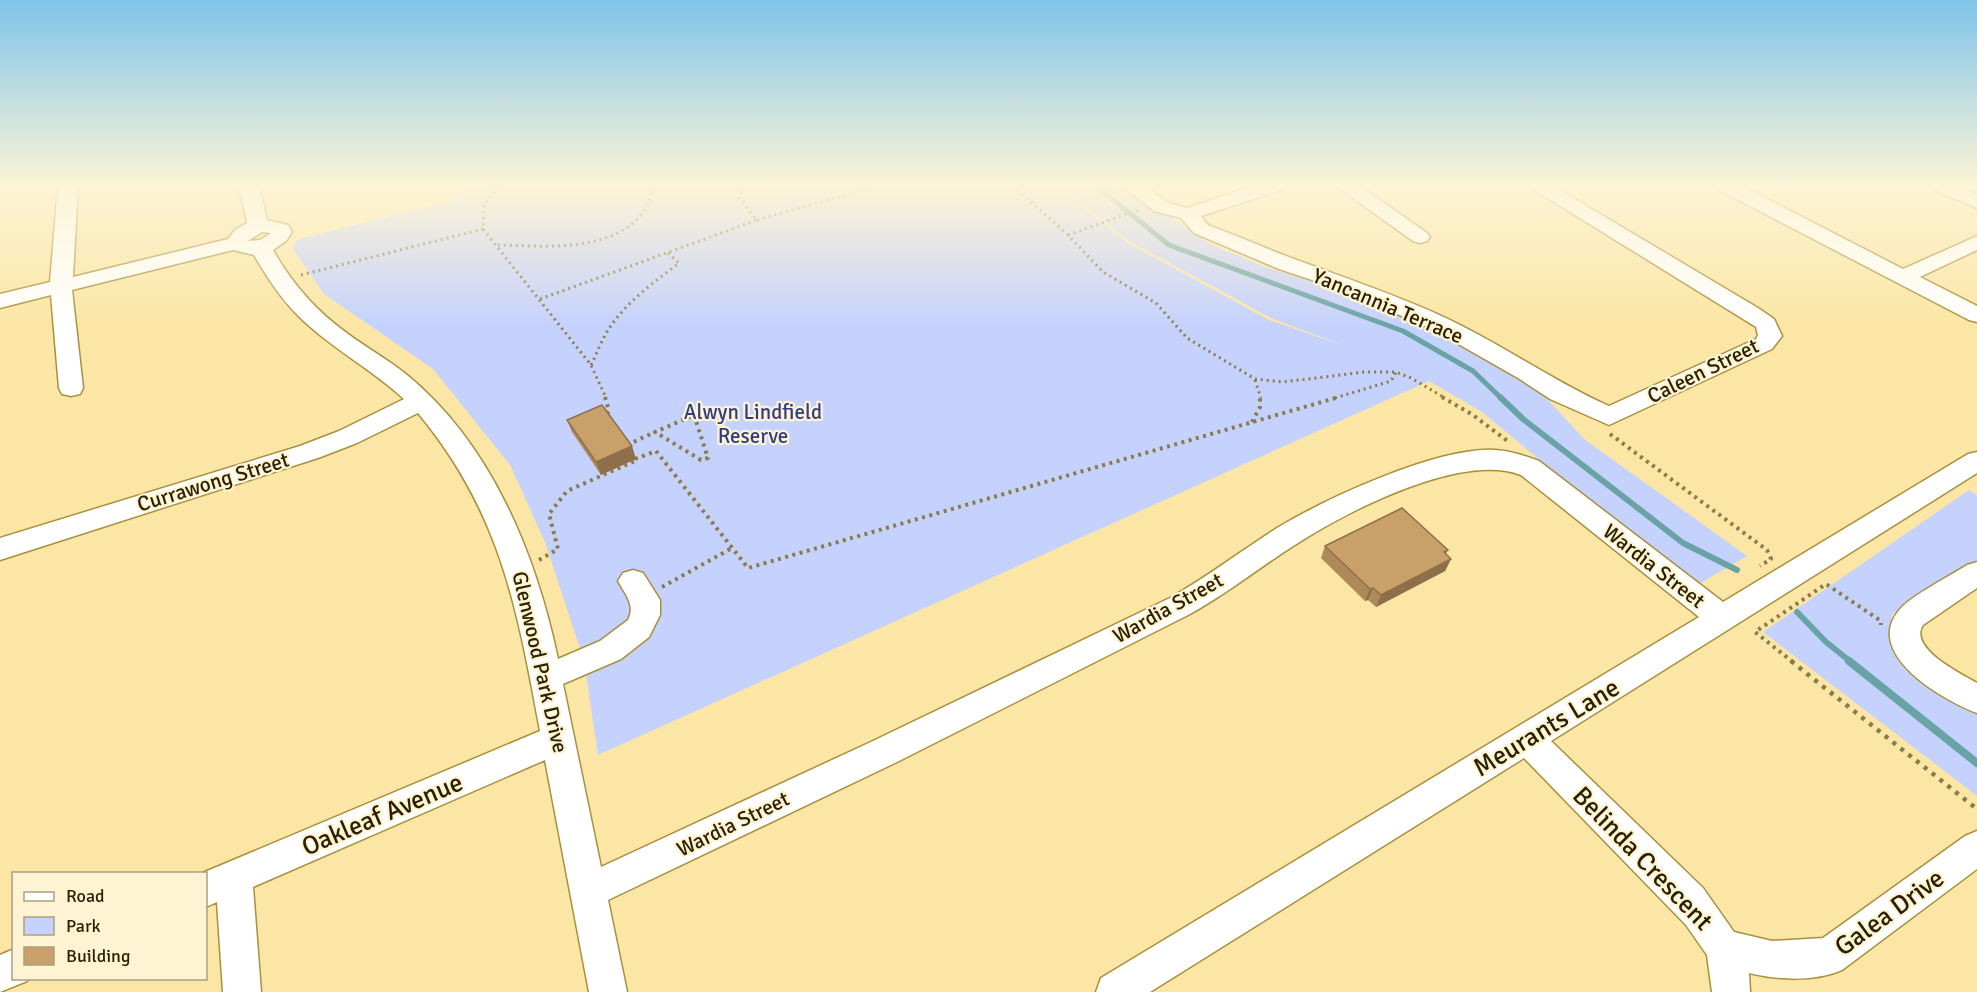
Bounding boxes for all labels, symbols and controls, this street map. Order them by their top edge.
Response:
street label: Yancannia Terrace [1309,263,1467,349]
street label: Caleen Street [1643,333,1763,409]
park label: Alwyn Lindfield Reserve [684,399,822,449]
street label: Currawong Street [134,447,292,517]
street label: Wardia Street [1598,518,1710,614]
street label: Wardia Street [1108,567,1228,649]
street label: Glenwood Park Drive [506,569,574,755]
street label: Meurants Lane [1468,672,1625,784]
street label: Oakleaf Avenue [297,767,468,863]
street label: Belinda Crescent [1566,780,1719,937]
street label: Wardia Street [672,786,794,862]
street label: Galea Drive [1829,862,1951,963]
legend [12,872,207,980]
text: Road [66,885,105,907]
text: Park [66,915,101,937]
text: Building [66,945,130,967]

